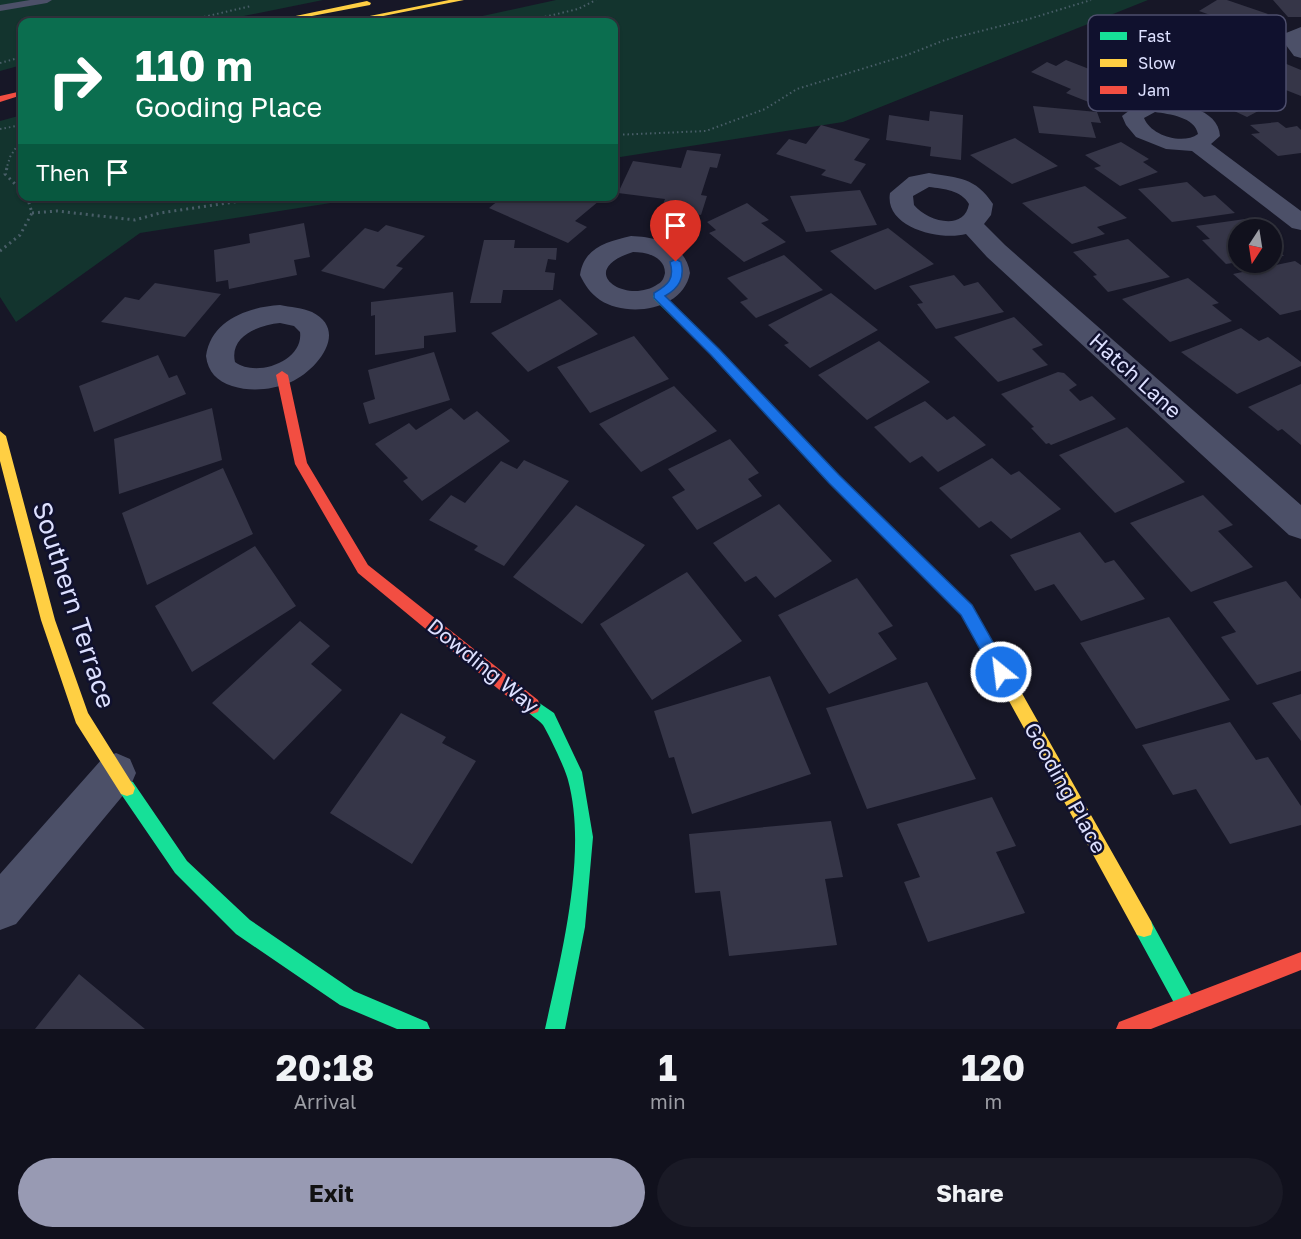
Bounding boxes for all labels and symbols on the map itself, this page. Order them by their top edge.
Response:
legend [1088,15,1286,111]
text: Fast [1138,26,1171,46]
text: Slow [1138,53,1176,73]
text: Jam [1138,80,1170,100]
pin [650,200,701,262]
north arrow [1228,219,1282,273]
street label: Hatch Lane [1084,327,1187,423]
street label: Southern Terrace [27,498,122,712]
street label: Dowding Way [423,612,545,718]
position arrow [969,640,1033,704]
street label: Gooding Place [1019,718,1113,857]

